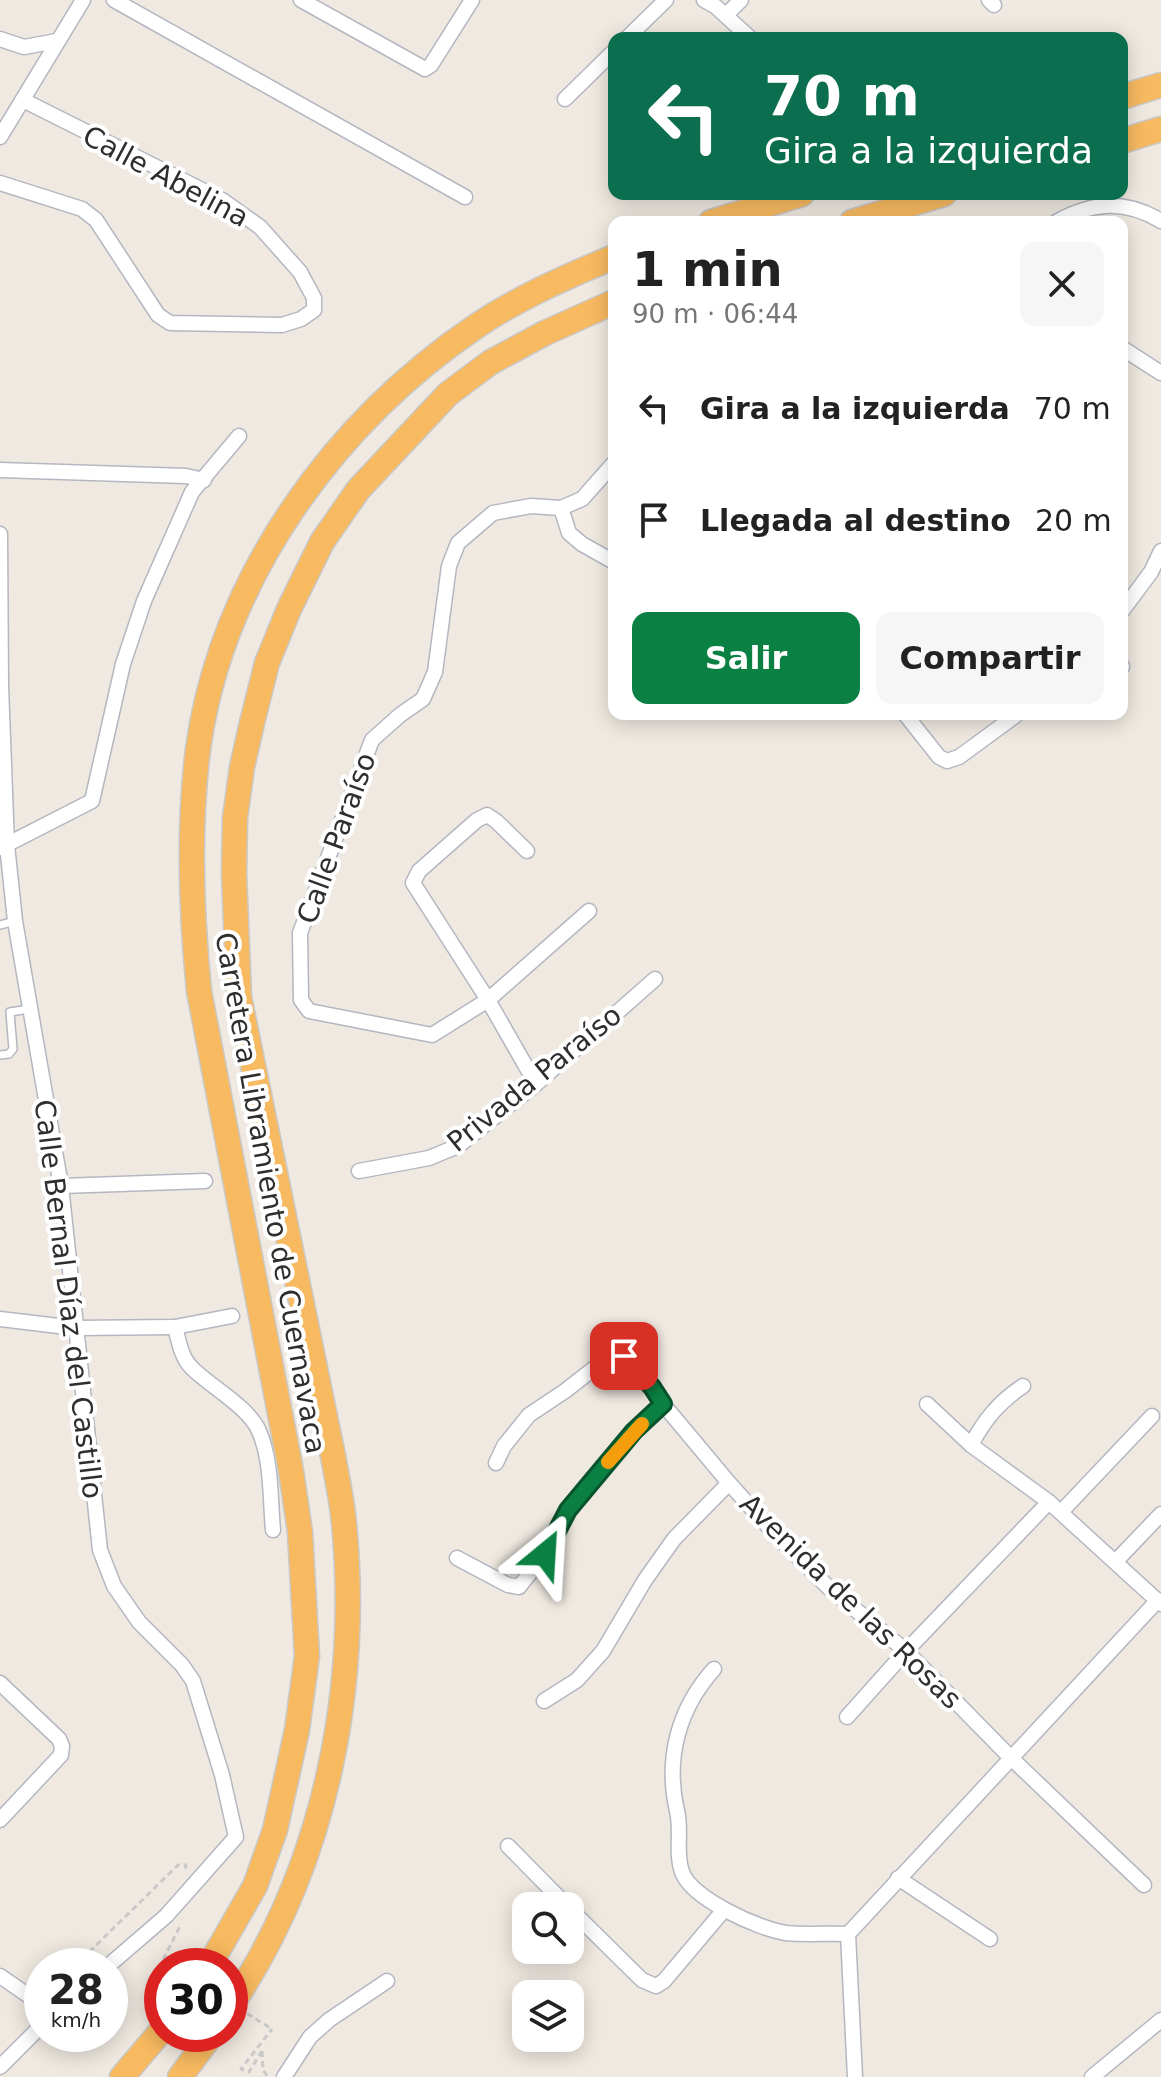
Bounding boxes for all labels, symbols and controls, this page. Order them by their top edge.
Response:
text: 70 m [764,63,920,128]
icon: left [632,64,736,168]
street label: Calle Abelina [77,119,254,234]
text: Gira a la izquierda [764,130,1093,171]
text: 1 min [632,241,783,297]
button: close [1020,242,1104,326]
text: 90 m · 06:44 [632,299,798,329]
icon: left [632,386,676,430]
text: Gira a la izquierda [700,391,1010,426]
text: 70 m [1034,391,1111,426]
icon: arrive [632,498,676,542]
text: Llegada al destino [700,503,1011,538]
text: 20 m [1035,503,1112,538]
button: Salir [632,612,860,704]
button: Compartir [876,612,1104,704]
street label: Calle Paraíso [290,748,383,928]
street label: Carretera Libramiento de Cuernavaca [208,930,333,1456]
street label: Privada Paraíso [441,998,628,1159]
street label: Calle Bernal Díaz del Castillo [28,1098,109,1501]
pin [590,1322,658,1390]
icon: arrive [602,1334,646,1378]
street label: Avenida de las Rosas [733,1487,968,1716]
position arrow [503,1512,587,1596]
map controls [512,1892,584,2052]
button: search [512,1892,584,1964]
speed limit sign: 30 [144,1948,248,2052]
text: 28 [48,1967,104,2013]
button: layers [512,1980,584,2052]
text: km/h [51,2008,101,2032]

